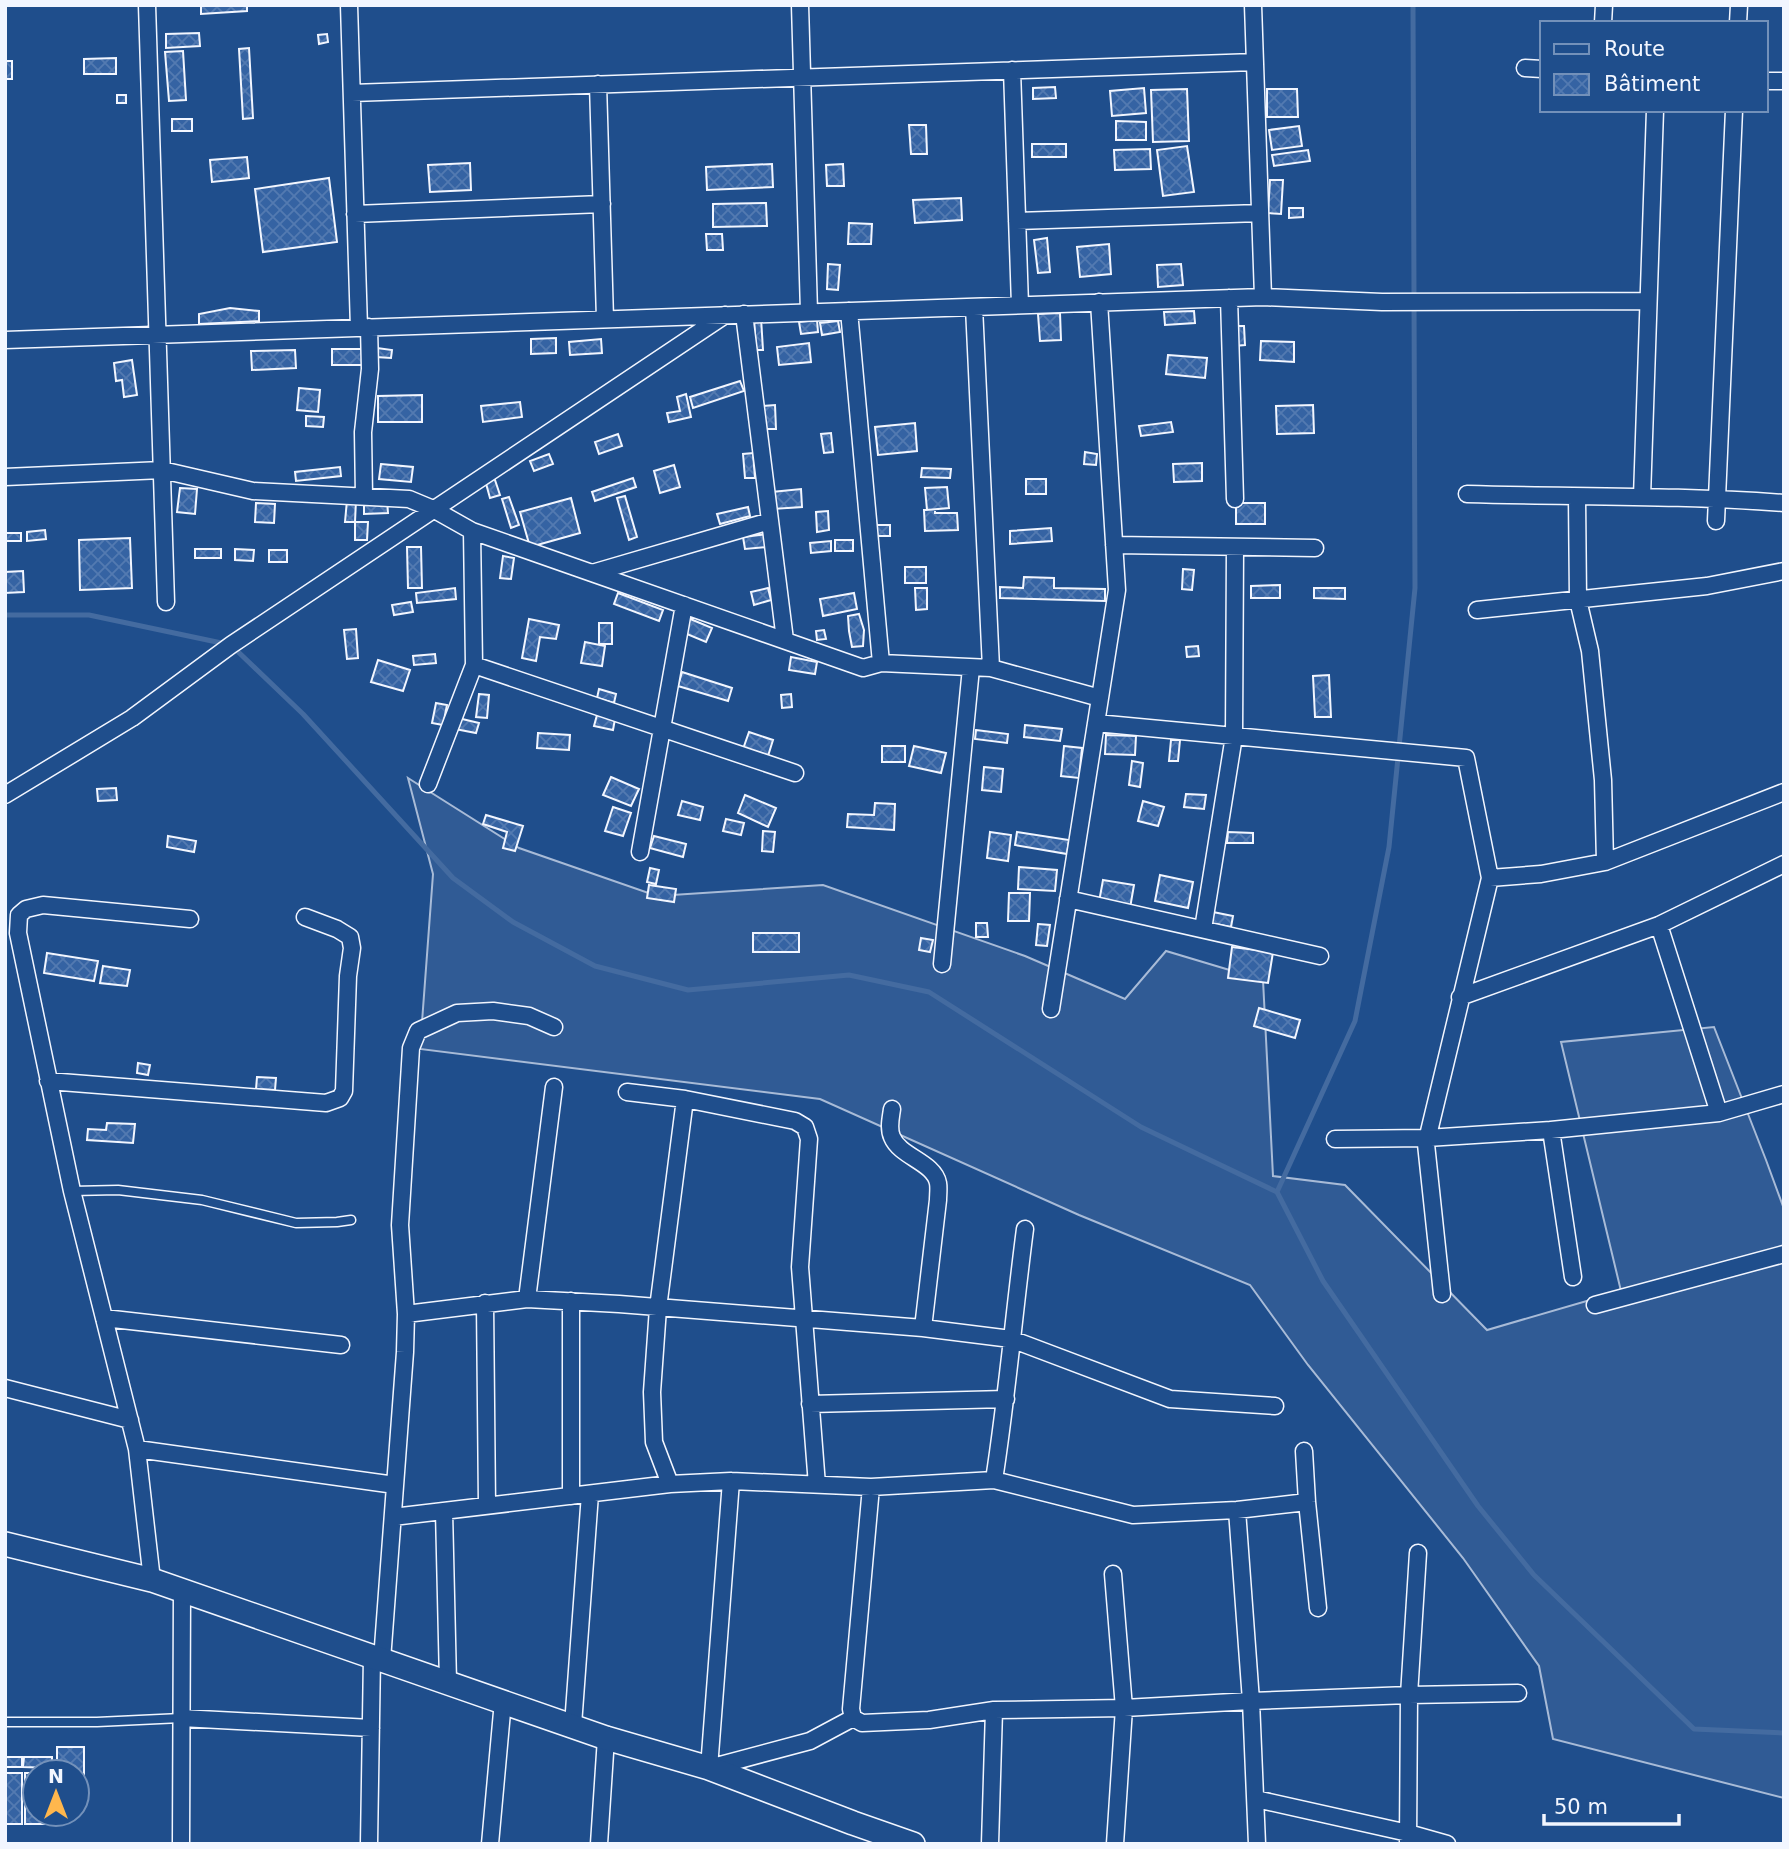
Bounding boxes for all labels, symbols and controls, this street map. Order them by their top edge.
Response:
legend [1540,21,1768,112]
text: Route [1604,37,1665,61]
text: Bâtiment [1604,72,1700,96]
north arrow [21,1758,91,1828]
text: N [48,1765,64,1787]
scale bar [1544,1783,1679,1827]
text: 50 m [1554,1795,1608,1819]

